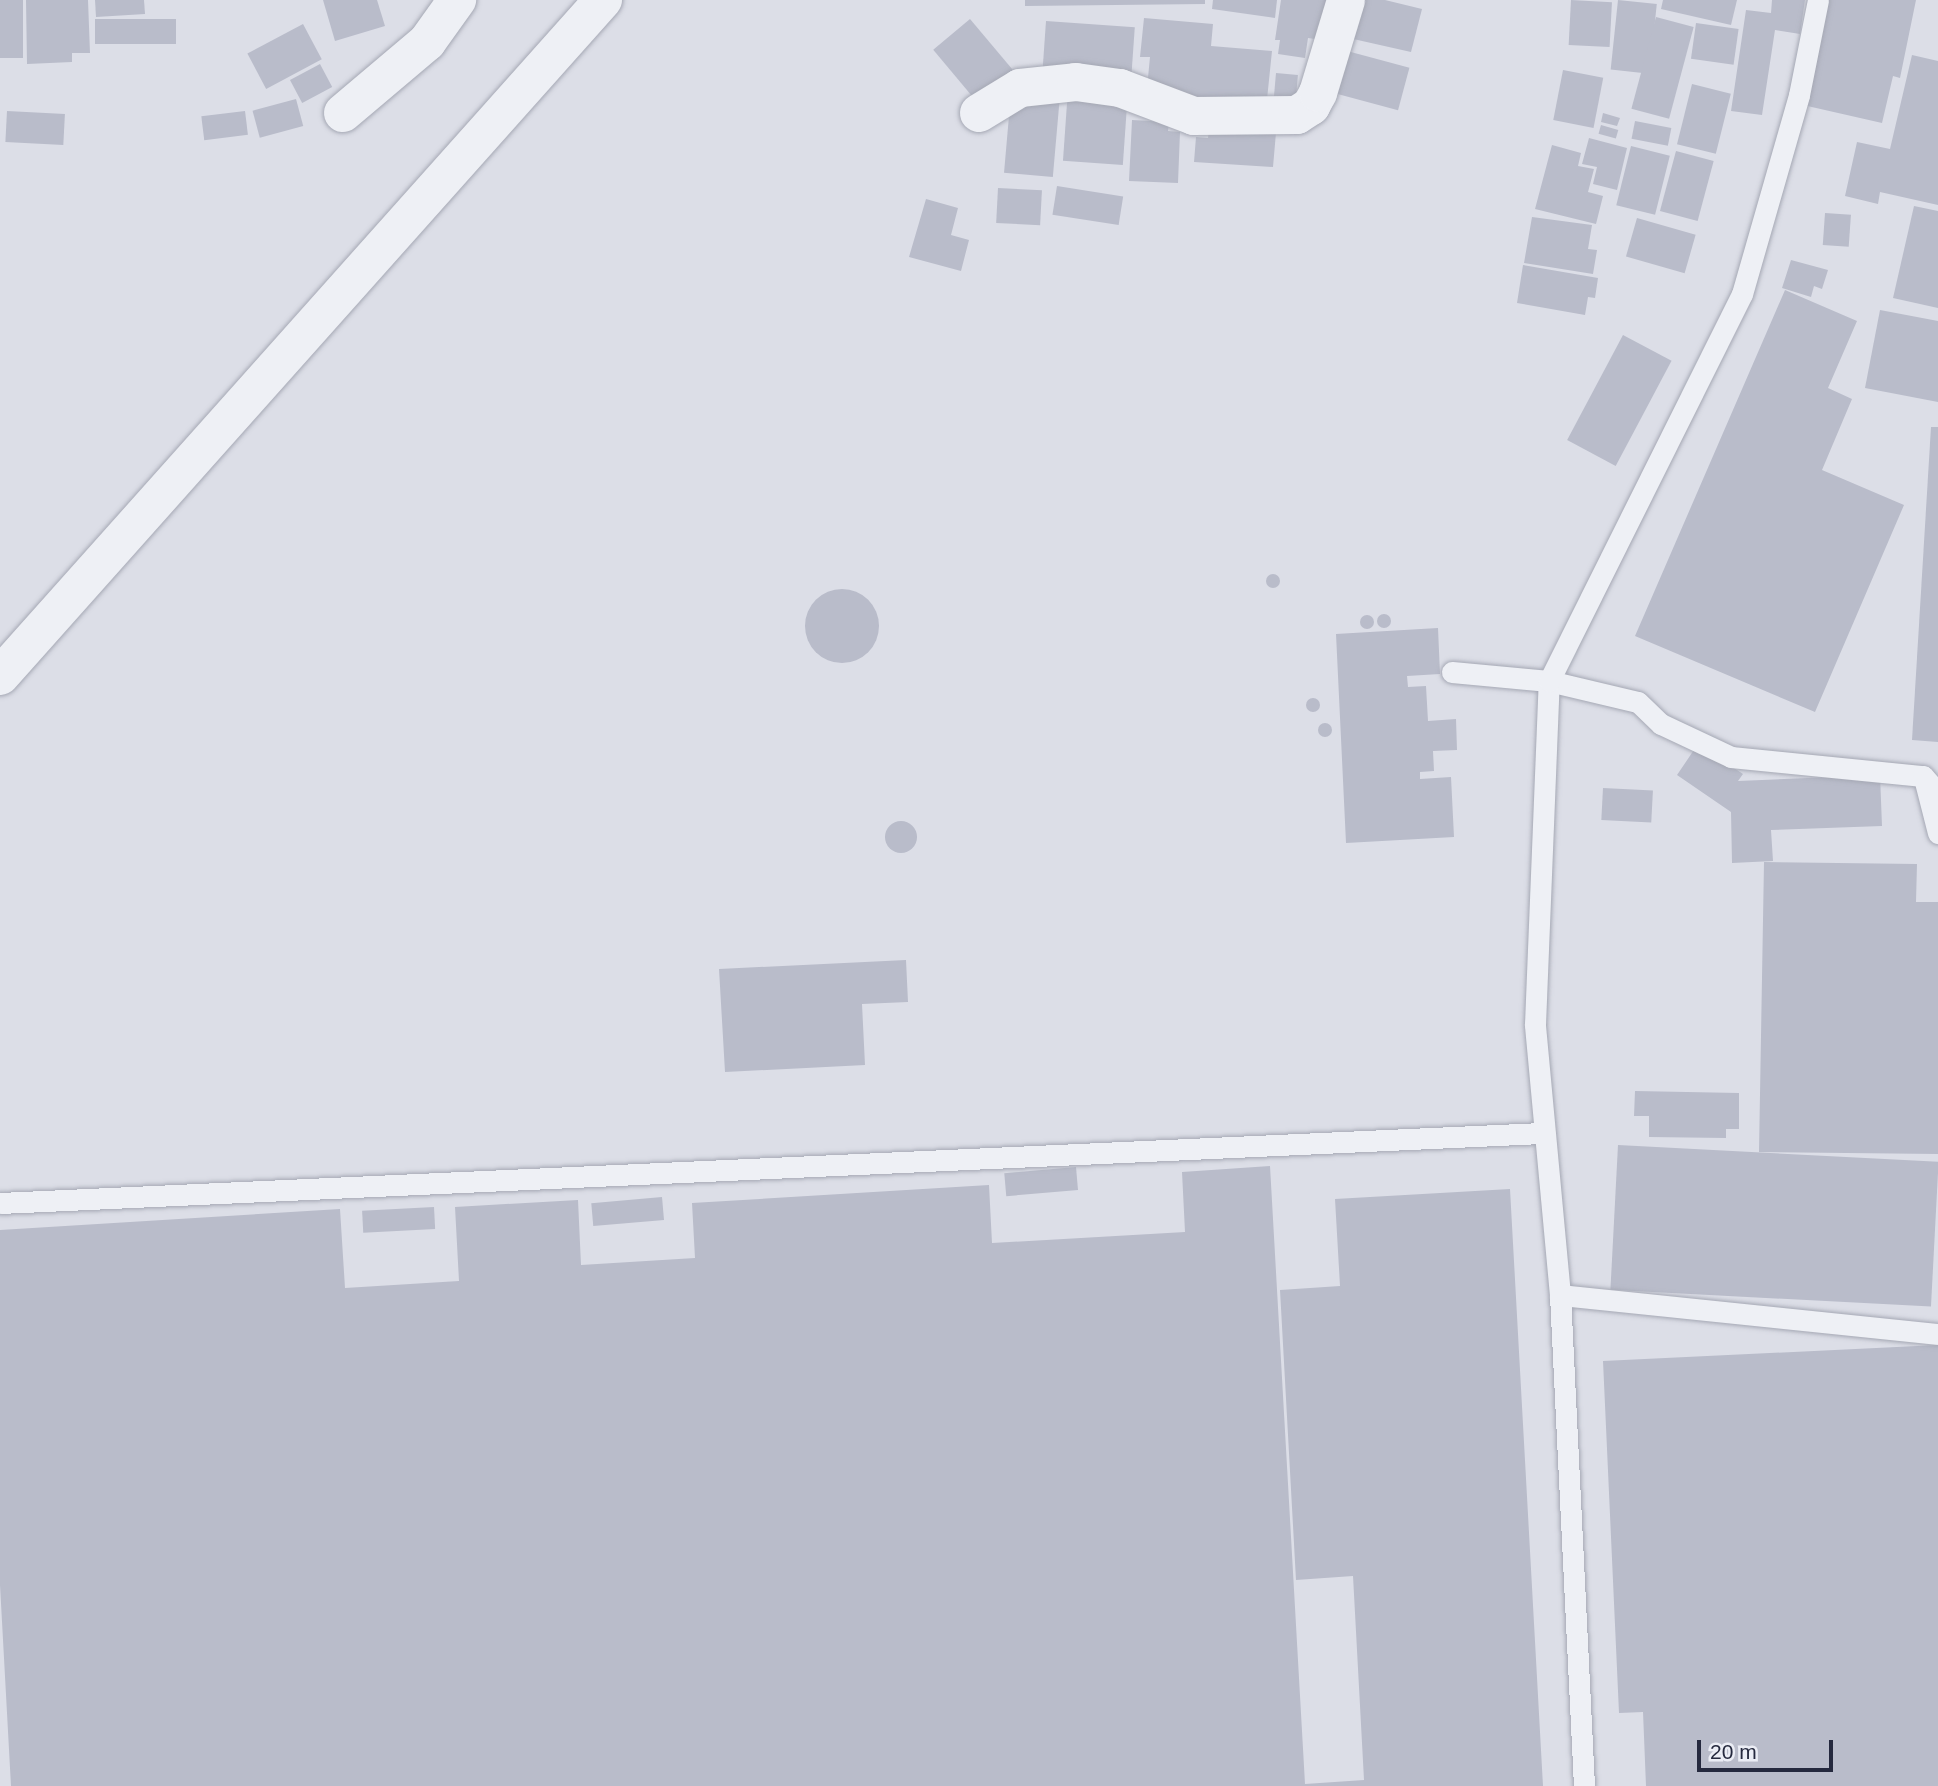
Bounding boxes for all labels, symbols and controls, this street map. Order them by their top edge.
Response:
scale bar [1700,1726,1836,1770]
text: 20 m [1710,1740,1757,1763]

